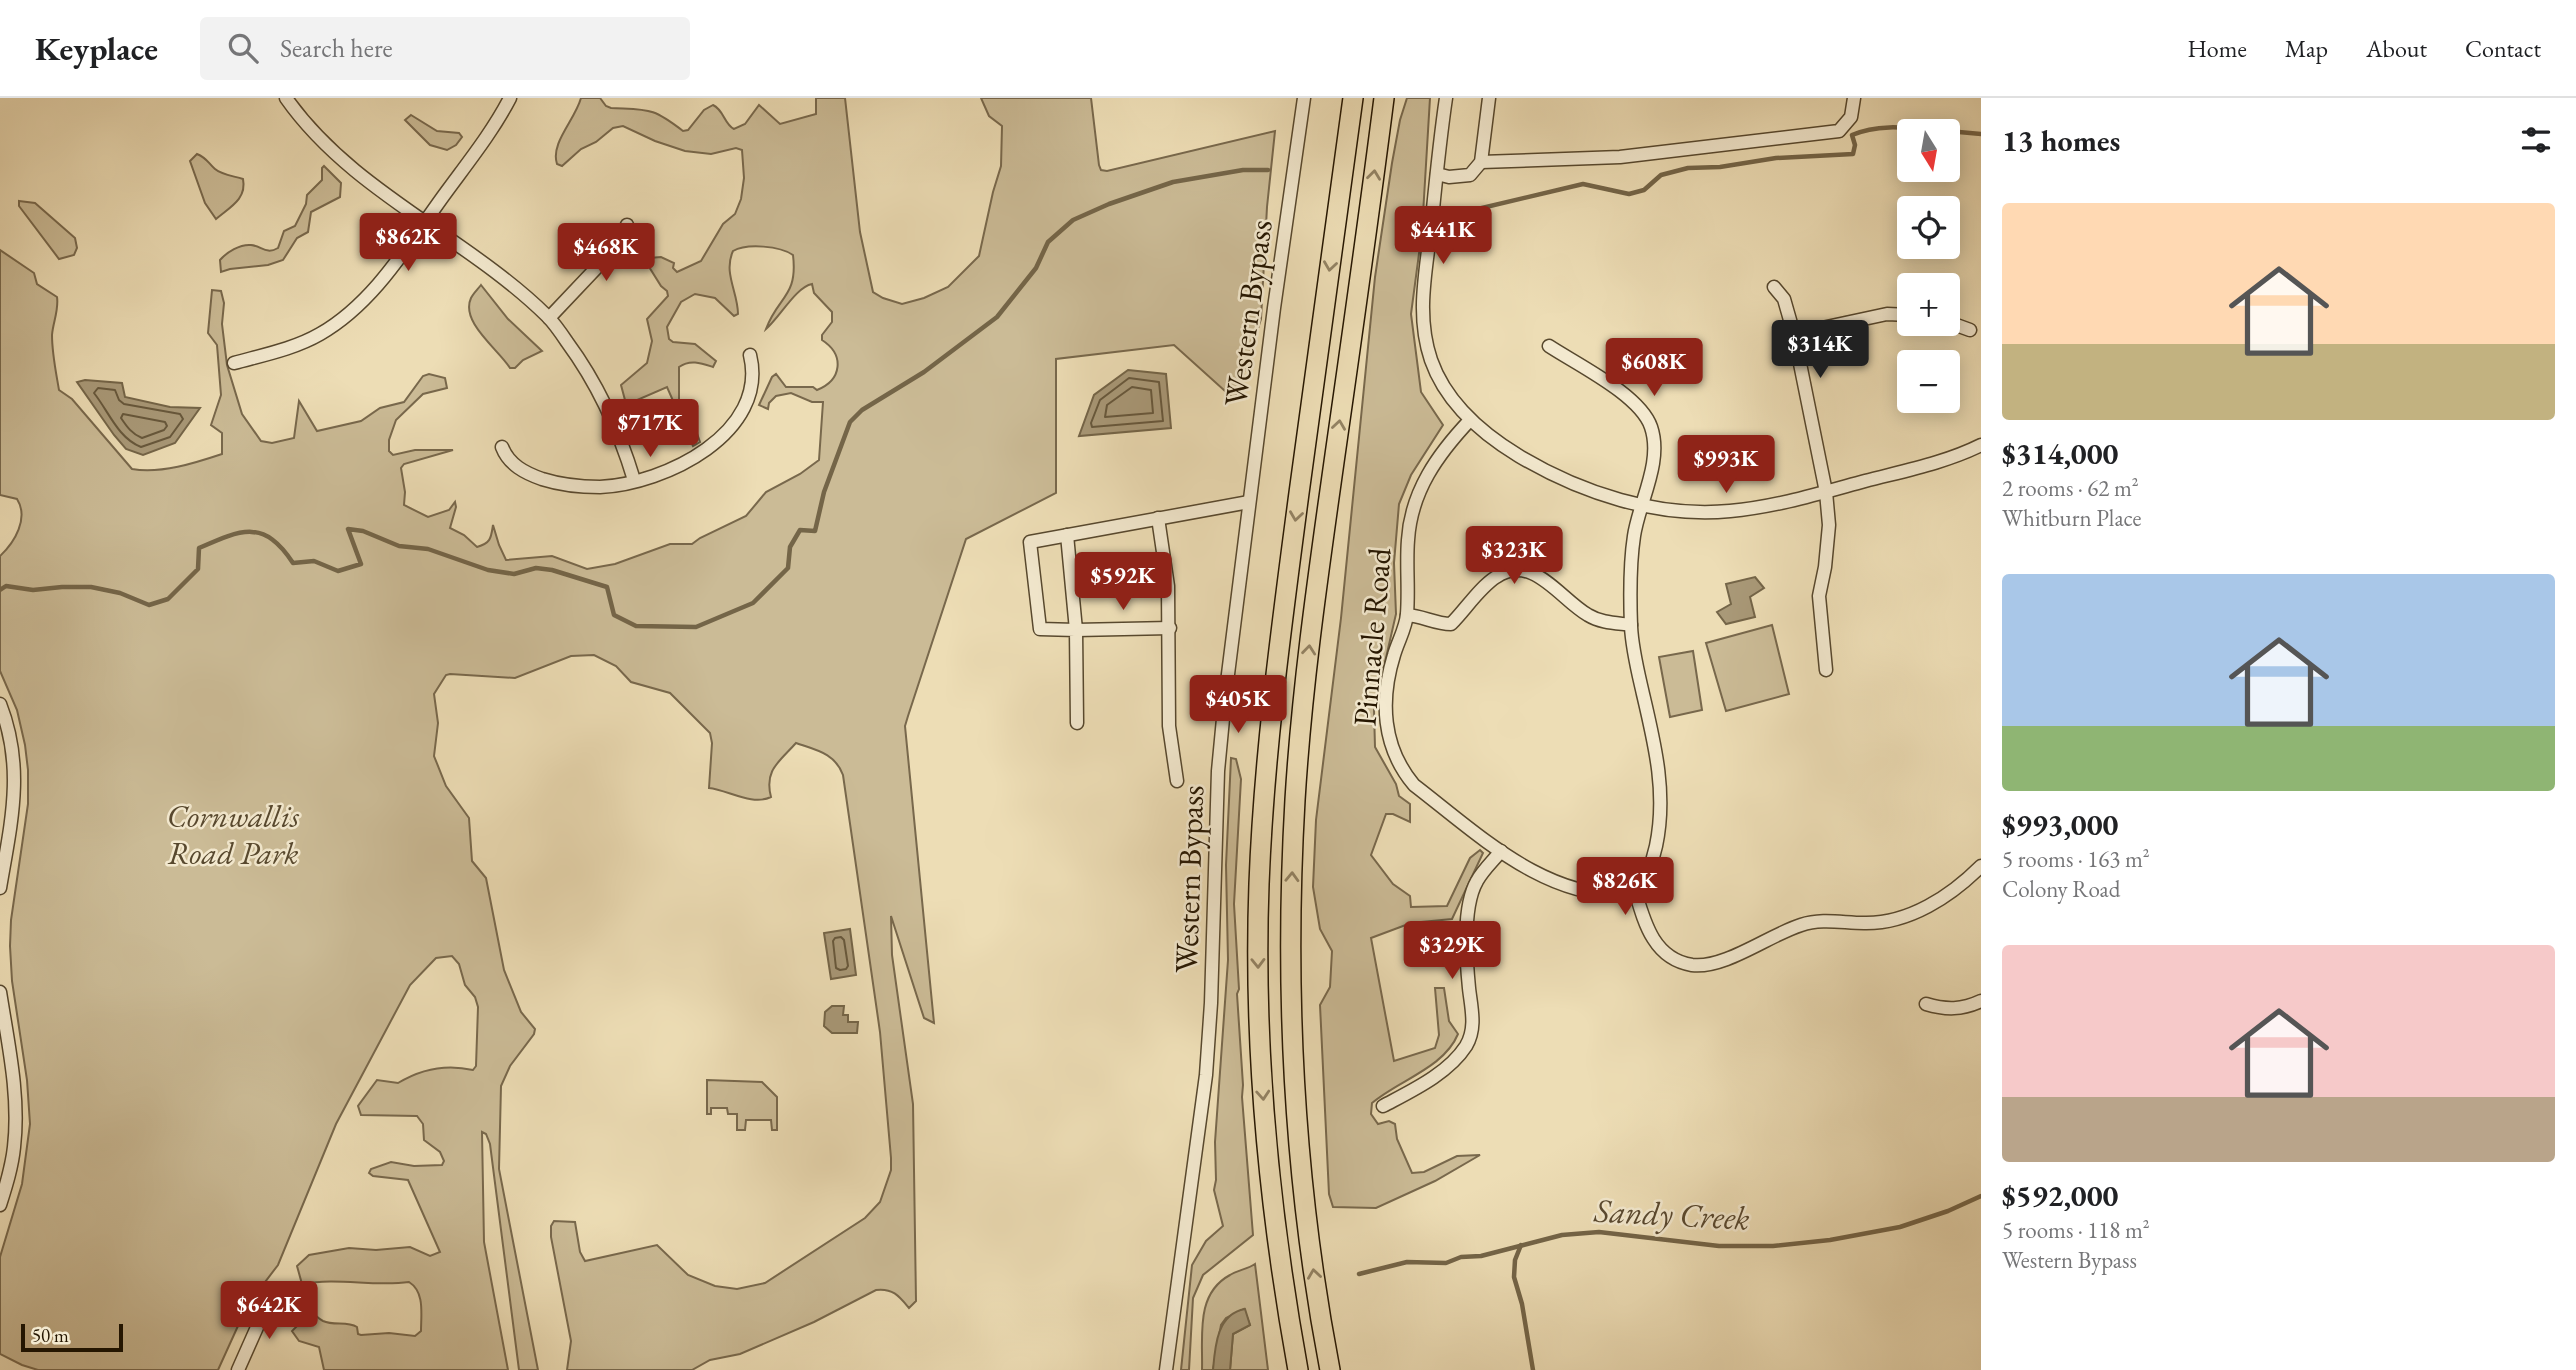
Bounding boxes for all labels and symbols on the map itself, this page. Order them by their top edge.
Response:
north arrow [1897,119,1960,182]
one-way arrow [1367,169,1382,181]
pin: $441K [1394,206,1492,266]
pin: $862K [359,214,457,273]
street label: Western Bypass [1214,217,1282,409]
pin: $468K [557,223,655,283]
one-way arrow [1322,260,1337,272]
pin: $314K [1771,320,1869,380]
pin: $608K [1605,338,1703,398]
pin: $717K [601,400,699,459]
one-way arrow [1332,419,1347,431]
pin: $993K [1677,436,1775,495]
one-way arrow [1289,510,1304,522]
pin: $323K [1465,526,1563,586]
street label: Pinnacle Road [1343,545,1401,728]
pin: $592K [1074,552,1172,612]
one-way arrow [1301,644,1316,655]
pin: $405K [1189,676,1287,735]
street label: Western Bypass [1165,784,1213,974]
park label: Cornwallis Road Park [167,795,299,874]
pin: $826K [1576,858,1674,917]
one-way arrow [1284,871,1299,882]
pin: $329K [1403,922,1501,981]
one-way arrow [1251,958,1266,969]
one-way arrow [1255,1089,1270,1100]
water label: Sandy Creek [1592,1188,1751,1240]
one-way arrow [1307,1268,1322,1280]
pin: $642K [220,1282,318,1341]
scale bar [21,1321,122,1353]

